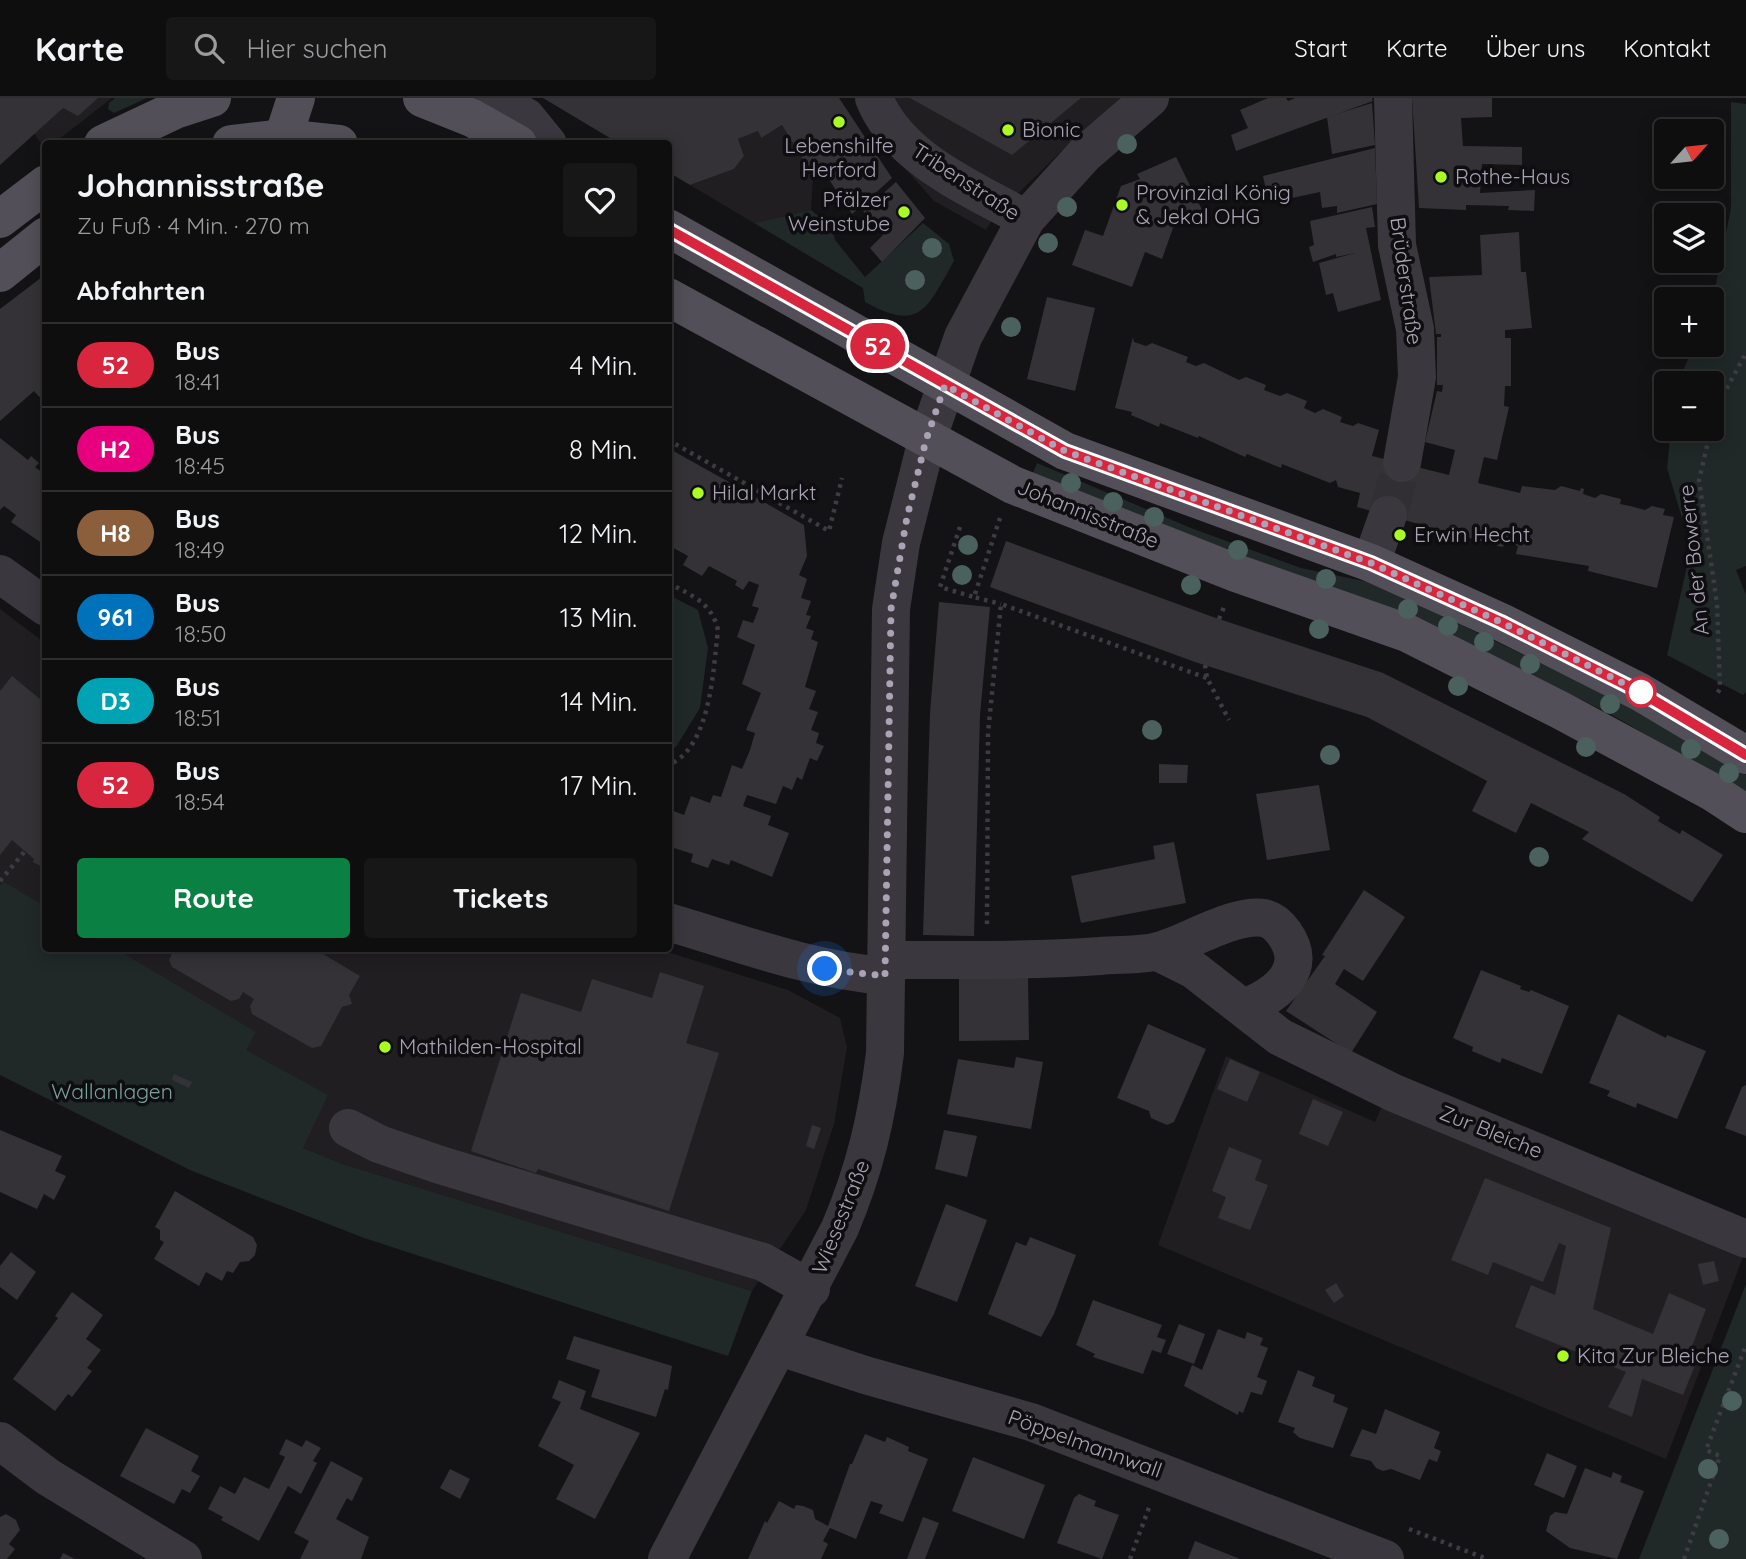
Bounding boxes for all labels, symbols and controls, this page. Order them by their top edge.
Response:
search box [166,17,656,80]
text: Karte [35,28,124,69]
icon: search [190,29,228,67]
text: Hier suchen [246,32,388,65]
text: Start [1294,33,1348,63]
text: Karte [1386,33,1447,63]
text: Über uns [1485,33,1585,63]
text: Kontakt [1623,33,1711,63]
marker: Lebenshilfe Herford [831,114,847,130]
place label: Bionic [1022,116,1080,142]
north arrow [1654,119,1724,189]
map controls [1654,119,1724,441]
marker: Bionic [1000,122,1016,138]
place label: Lebenshilfe Herford [784,132,894,182]
street label: Tribenstraße [908,137,1025,226]
button: heart [563,163,637,237]
place label: Rothe-Haus [1455,163,1570,189]
text: Johannisstraße [77,164,324,205]
marker: Rothe-Haus [1433,169,1449,185]
place label: Provinzial König & Jekal OHG [1136,179,1291,229]
place label: Pfälzer Weinstube [788,186,890,236]
marker: Provinzial König & Jekal OHG [1114,197,1130,213]
button: layers [1654,203,1724,273]
marker: Pfälzer Weinstube [896,204,912,220]
text: Zu Fuß · 4 Min. · 270 m [77,211,310,240]
street label: Brüderstraße [1385,215,1429,346]
text: Abfahrten [77,274,206,307]
button: + [1654,287,1724,357]
line badge: 52 [846,323,910,369]
text: 52 [864,331,892,361]
text: Bus [175,334,220,367]
text: 4 Min. [569,349,637,382]
text: 52 [102,350,129,380]
text: 18:41 [175,367,221,396]
button: − [1654,371,1724,441]
text: Bus [175,418,220,451]
text: 8 Min. [569,433,637,466]
text: H2 [100,434,131,464]
text: 18:45 [175,451,225,480]
street label: Johannisstraße [1014,473,1163,553]
place label: Hilal Markt [712,479,816,505]
street label: An der Bowerre [1672,483,1714,637]
marker: Hilal Markt [690,485,706,501]
text: Bus [175,502,220,535]
text: 12 Min. [559,517,637,550]
text: H8 [100,518,131,548]
place label: Erwin Hecht [1414,521,1530,547]
marker: Erwin Hecht [1392,527,1408,543]
text: 18:49 [175,535,225,564]
text: Bus [175,586,220,619]
text: 13 Min. [560,601,637,634]
text: 961 [98,602,133,632]
text: 18:50 [175,619,226,648]
text: Bus [175,670,220,703]
unlabelled marker [1626,677,1656,707]
text: 14 Min. [560,685,637,718]
text: D3 [100,686,131,716]
text: 18:51 [175,703,221,732]
text: Bus [175,754,220,787]
text: 17 Min. [560,769,637,802]
text: 52 [102,770,129,800]
text: 18:54 [175,787,225,816]
button: Route [77,858,350,938]
button: Tickets [364,858,637,938]
your location [807,951,842,986]
place label: Mathilden-Hospital [399,1033,582,1059]
marker: Mathilden-Hospital [377,1039,393,1055]
park label: Wallanlagen [51,1078,173,1104]
street label: Zur Bleiche [1436,1099,1547,1163]
street label: Wiesestraße [805,1156,875,1277]
place label: Kita Zur Bleiche [1577,1342,1730,1368]
marker: Kita Zur Bleiche [1555,1348,1571,1364]
street label: Pöppelmannwall [1005,1403,1166,1483]

